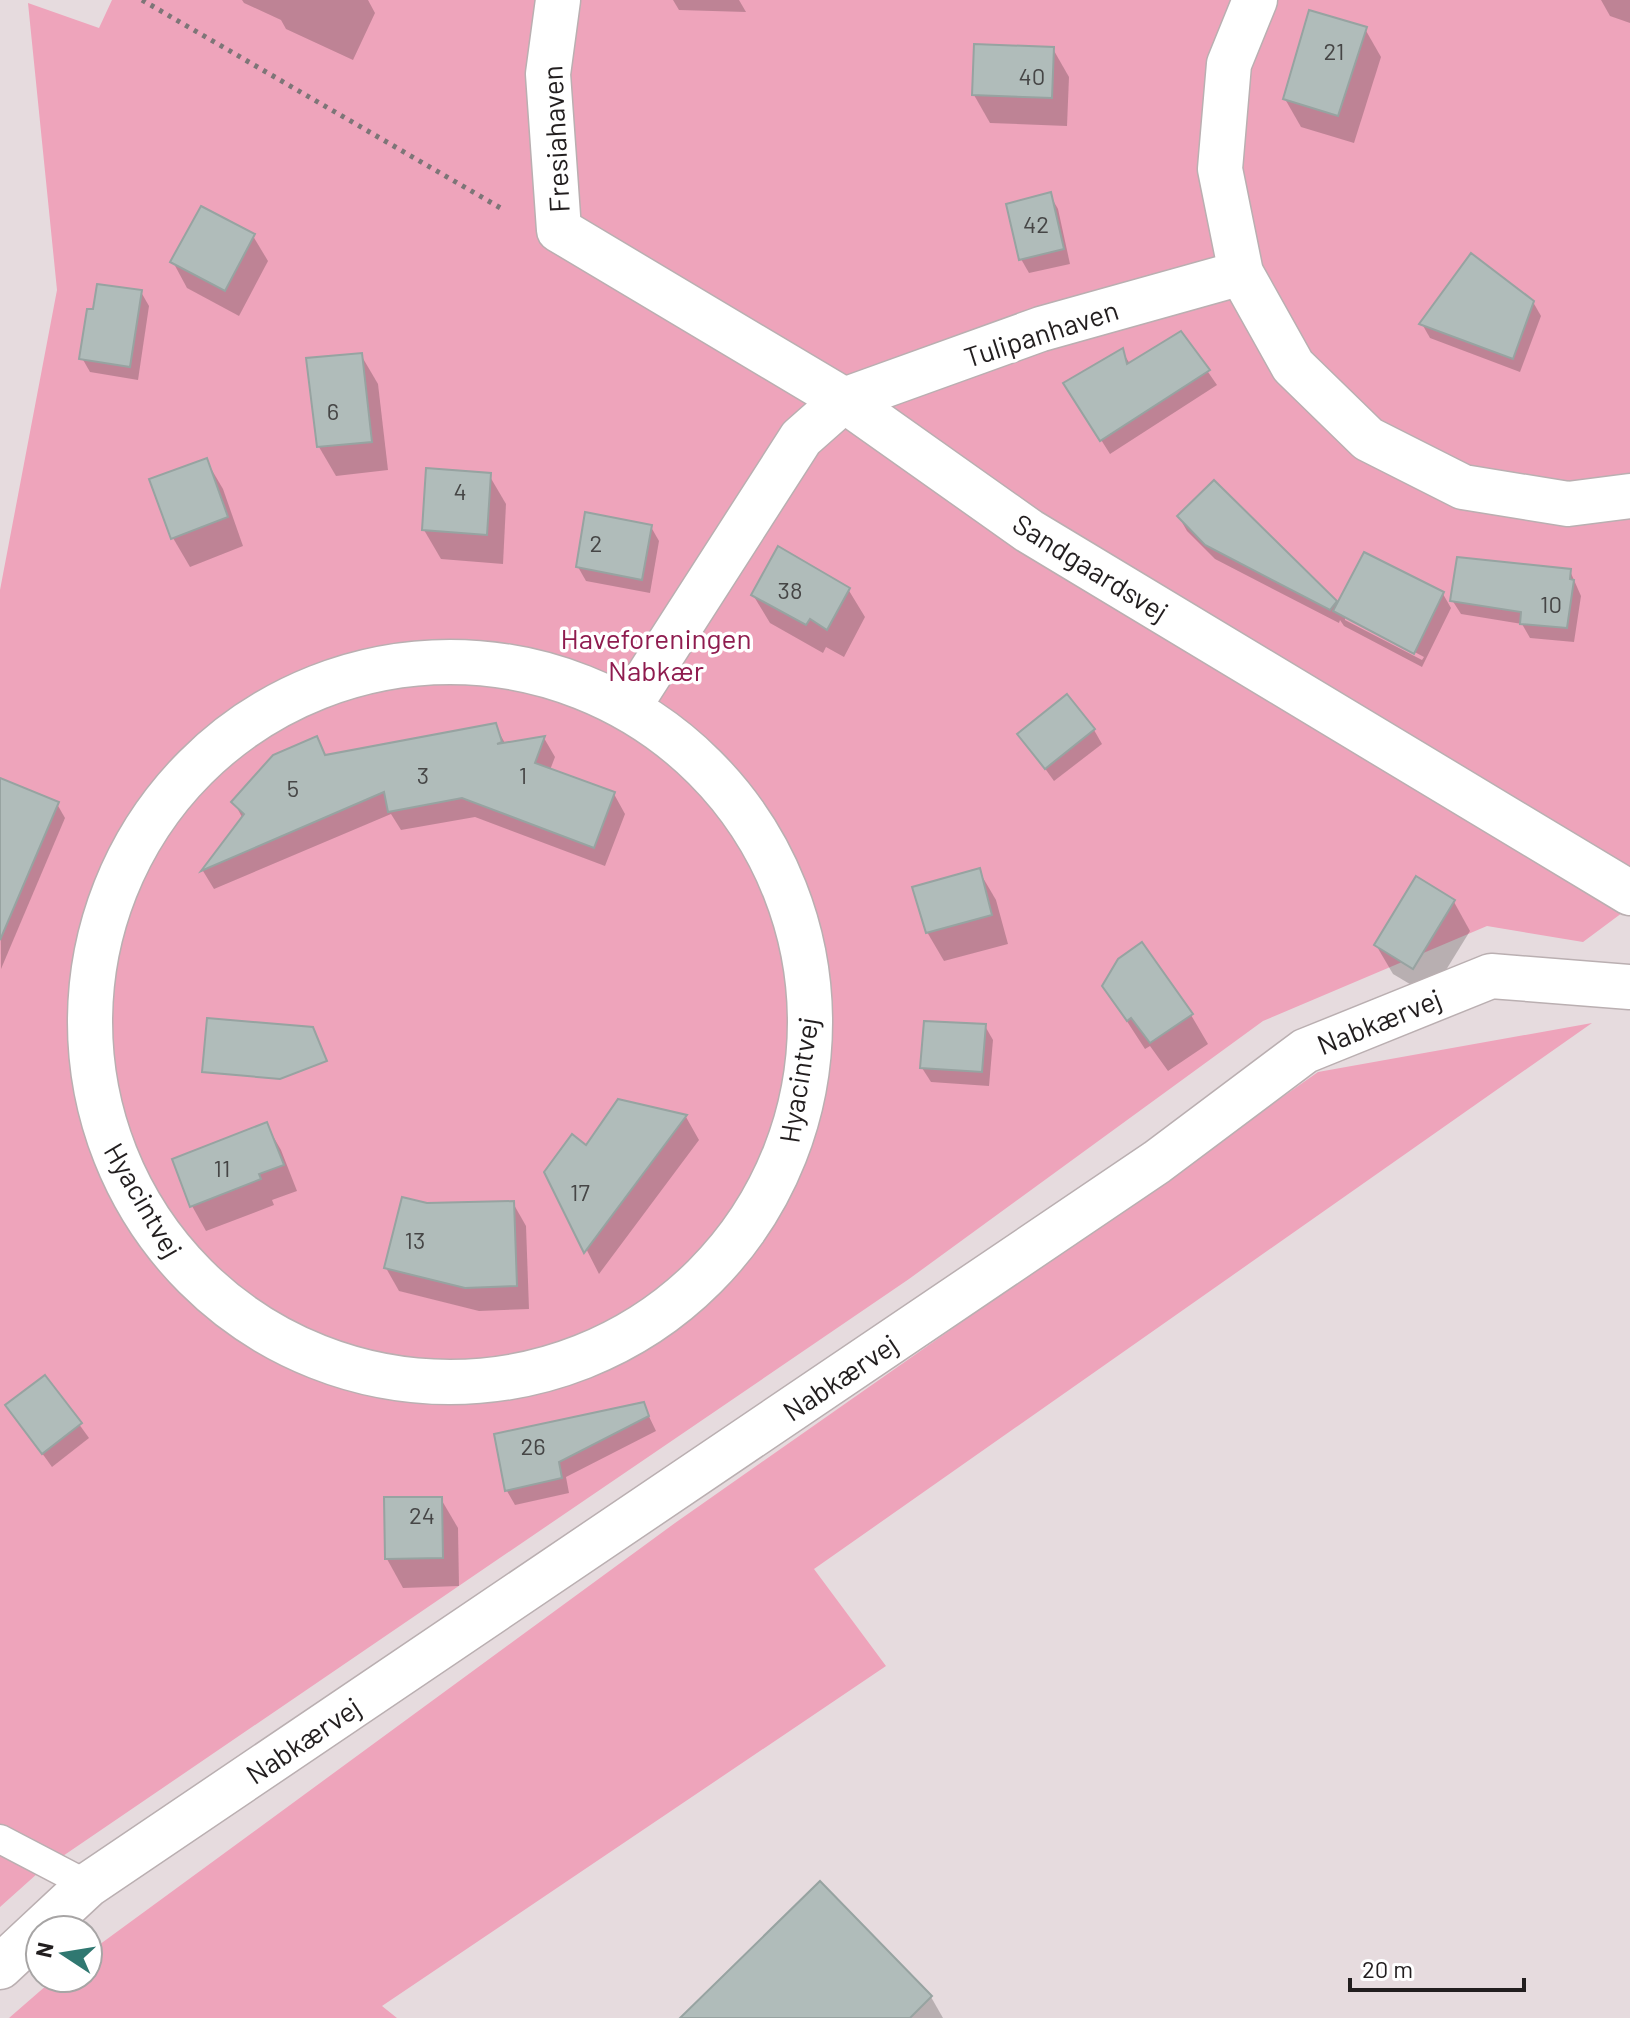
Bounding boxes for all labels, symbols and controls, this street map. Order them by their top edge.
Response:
house number: 21 [1324,36,1344,65]
house number: 40 [1019,61,1045,90]
street label: Fresiahaven [534,65,576,213]
house number: 42 [1023,209,1049,238]
street label: Tulipanhaven [960,292,1122,374]
house number: 6 [327,396,339,425]
house number: 4 [453,476,467,505]
street label: Sandgaardsvej [1007,506,1175,628]
house number: 2 [590,528,602,557]
house number: 38 [778,575,802,604]
house number: 10 [1540,589,1562,618]
park label: Haveforeningen Nabkær [560,621,752,687]
house number: 3 [417,760,429,789]
house number: 1 [519,760,527,789]
house number: 5 [287,773,299,802]
street label: Nabkærvej [1312,981,1446,1061]
street label: Hyacintvej [771,1015,825,1145]
street label: Hyacintvej [98,1137,190,1263]
house number: 11 [214,1153,230,1182]
house number: 17 [570,1177,590,1206]
house number: 13 [405,1225,425,1254]
street label: Nabkærvej [776,1326,904,1428]
house number: 26 [520,1431,546,1460]
house number: 24 [409,1500,435,1529]
street label: Nabkærvej [239,1689,367,1791]
north arrow [24,1914,104,1994]
text: N [29,1940,58,1959]
scale bar [1350,1942,1524,1992]
text: 20 m [1362,1954,1413,1983]

